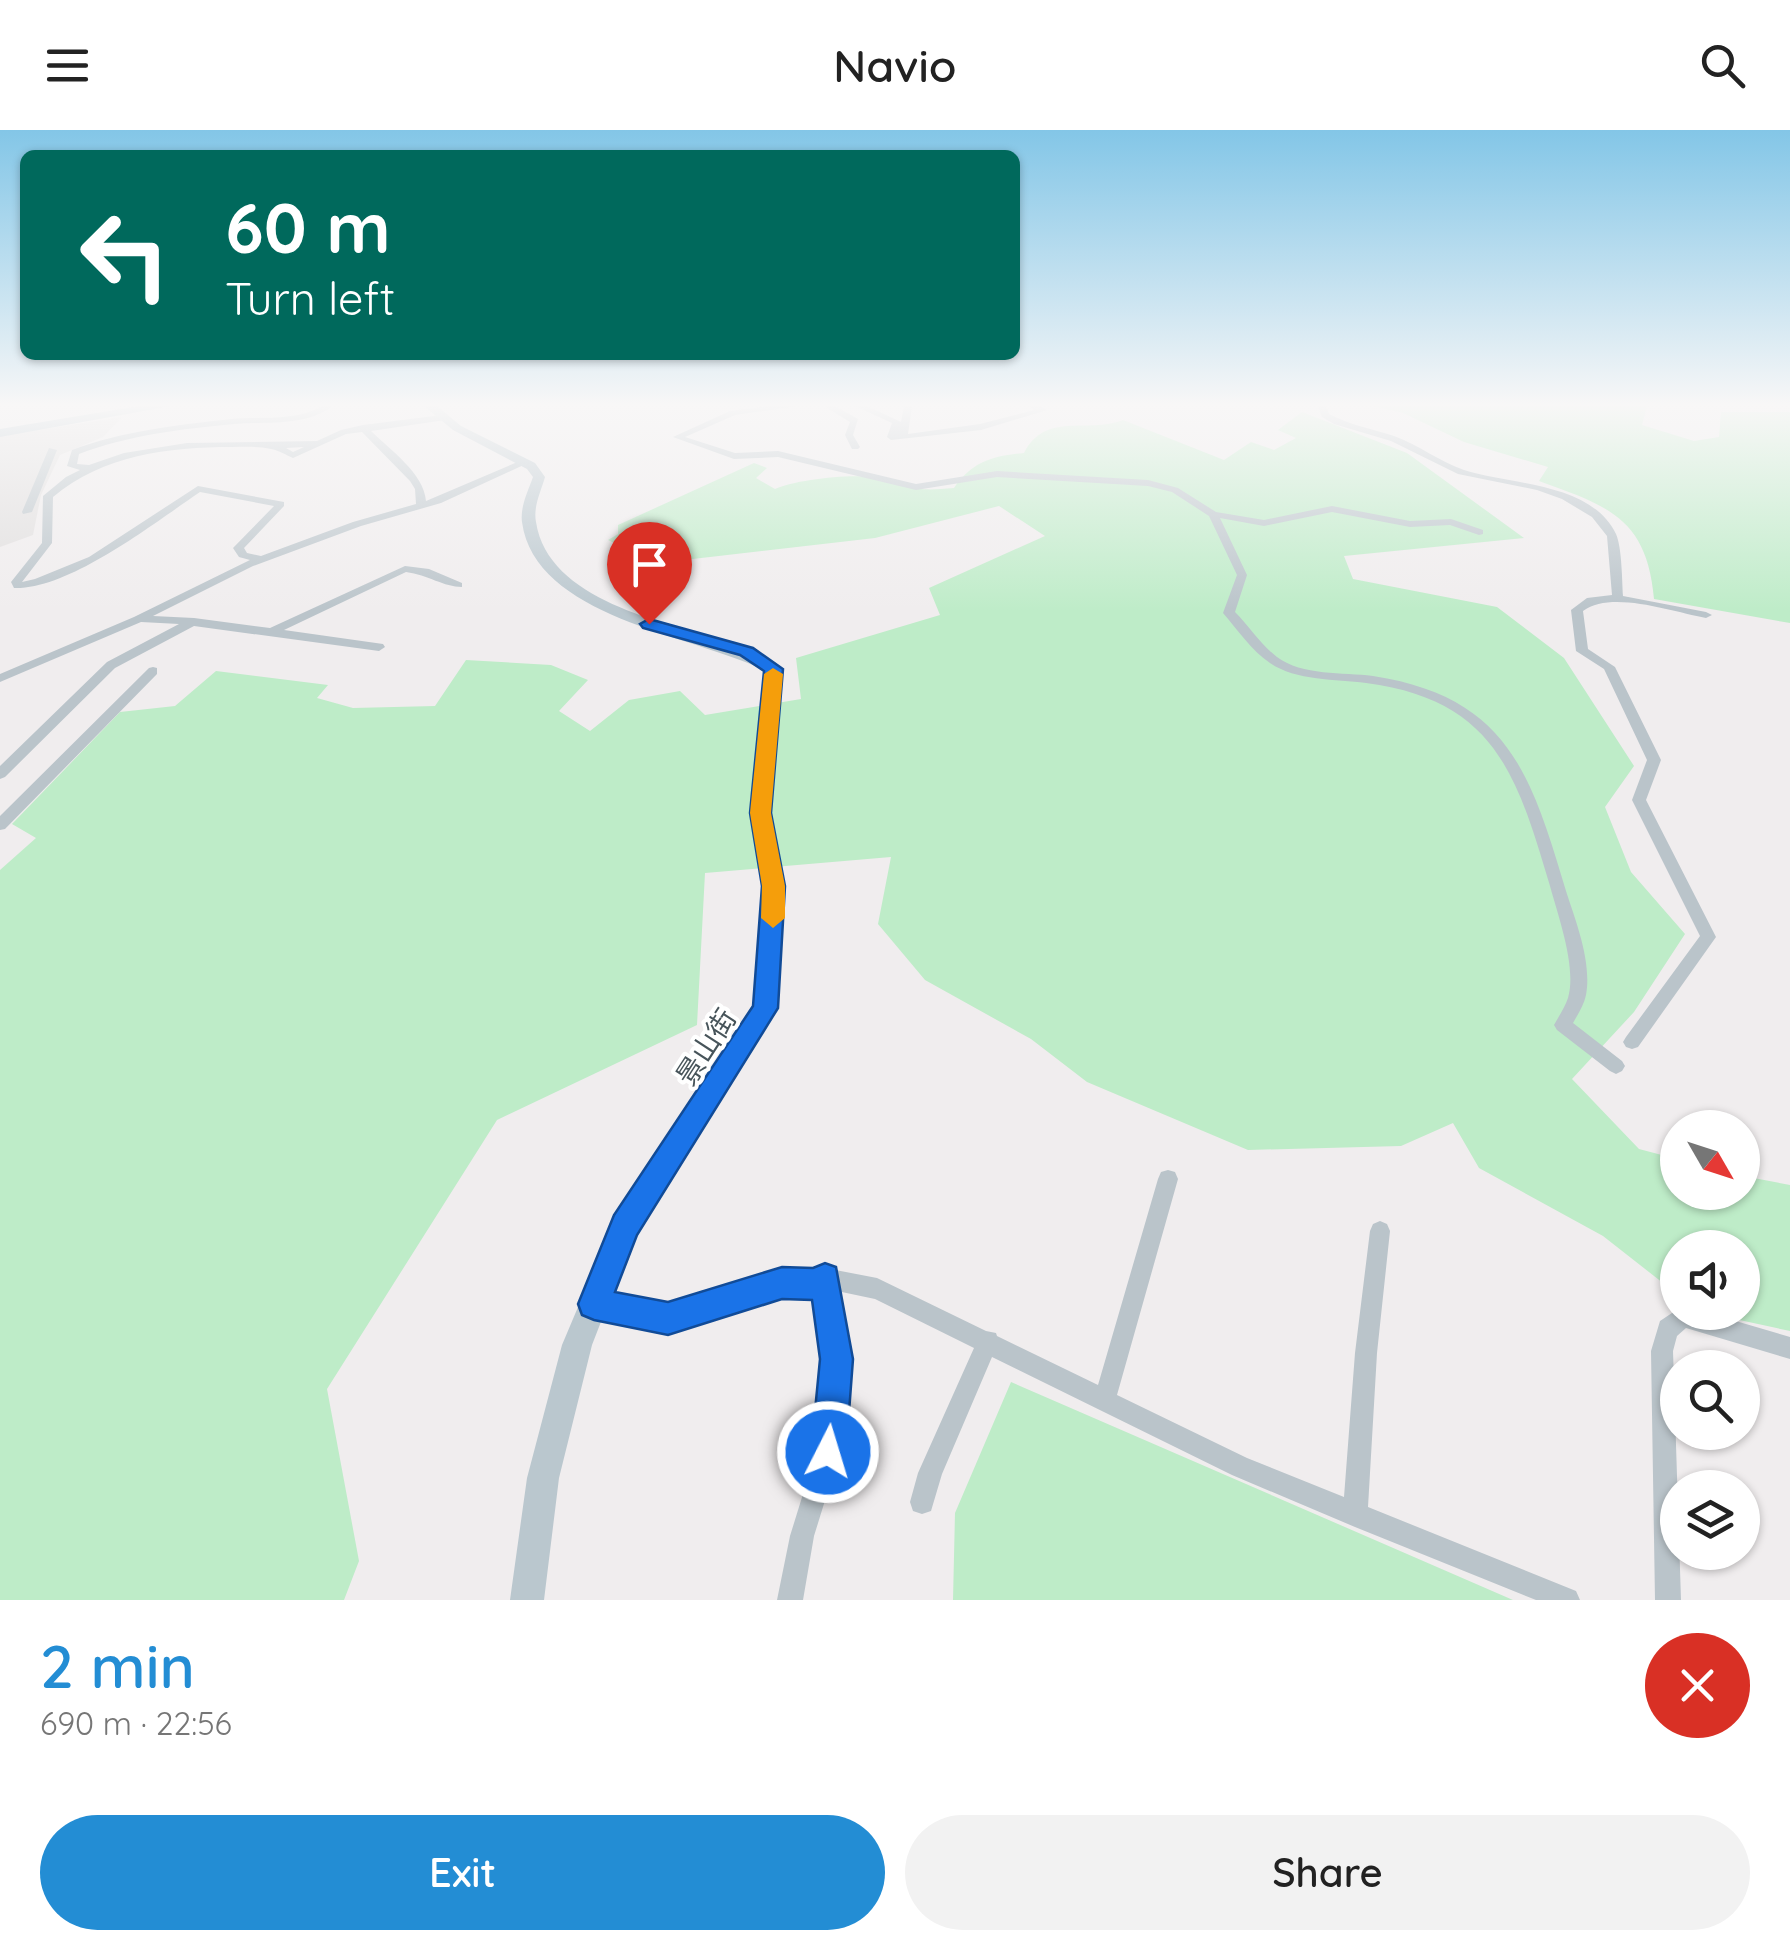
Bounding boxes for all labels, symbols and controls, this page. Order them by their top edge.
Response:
text: Navio [833,37,957,93]
icon: menu [40,38,95,93]
icon: search [1695,38,1750,93]
text: 60 m [225,183,391,271]
icon: left [60,190,190,320]
text: Turn left [225,270,395,326]
pin [607,522,692,625]
icon: arrive [622,537,677,592]
street label: 景山街 [668,1002,743,1091]
north arrow [1660,1110,1760,1210]
map controls [1660,1110,1760,1570]
button: sound [1660,1230,1760,1330]
button: search [1660,1350,1760,1450]
position arrow [776,1400,880,1504]
button: layers [1660,1470,1760,1570]
text: 2 min [40,1628,195,1703]
button: close [1645,1633,1750,1738]
text: 690 m · 22:56 [40,1703,232,1743]
button: Exit [40,1815,885,1930]
button: Share [905,1815,1750,1930]

